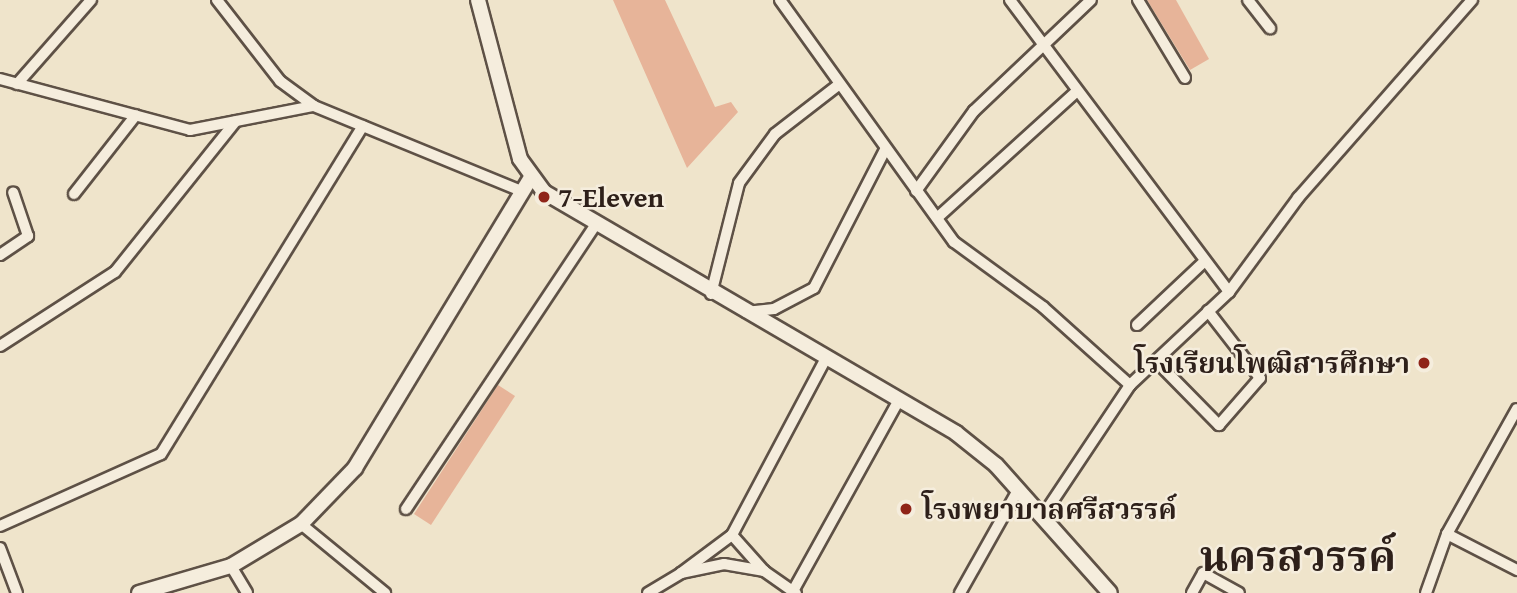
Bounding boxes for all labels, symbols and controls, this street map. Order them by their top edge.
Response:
place label: 7-Eleven [558,180,664,214]
marker: 7-Eleven [536,189,552,205]
place label: โรงเรียนโพฒิสารศึกษา [1134,346,1410,380]
marker: โรงเรียนโพฒิสารศึกษา [1416,355,1432,371]
place label: โรงพยาบาลศรีสวรรค์ [922,492,1177,526]
marker: โรงพยาบาลศรีสวรรค์ [896,499,916,519]
district label: นครสวรรค์ [1200,531,1396,581]

